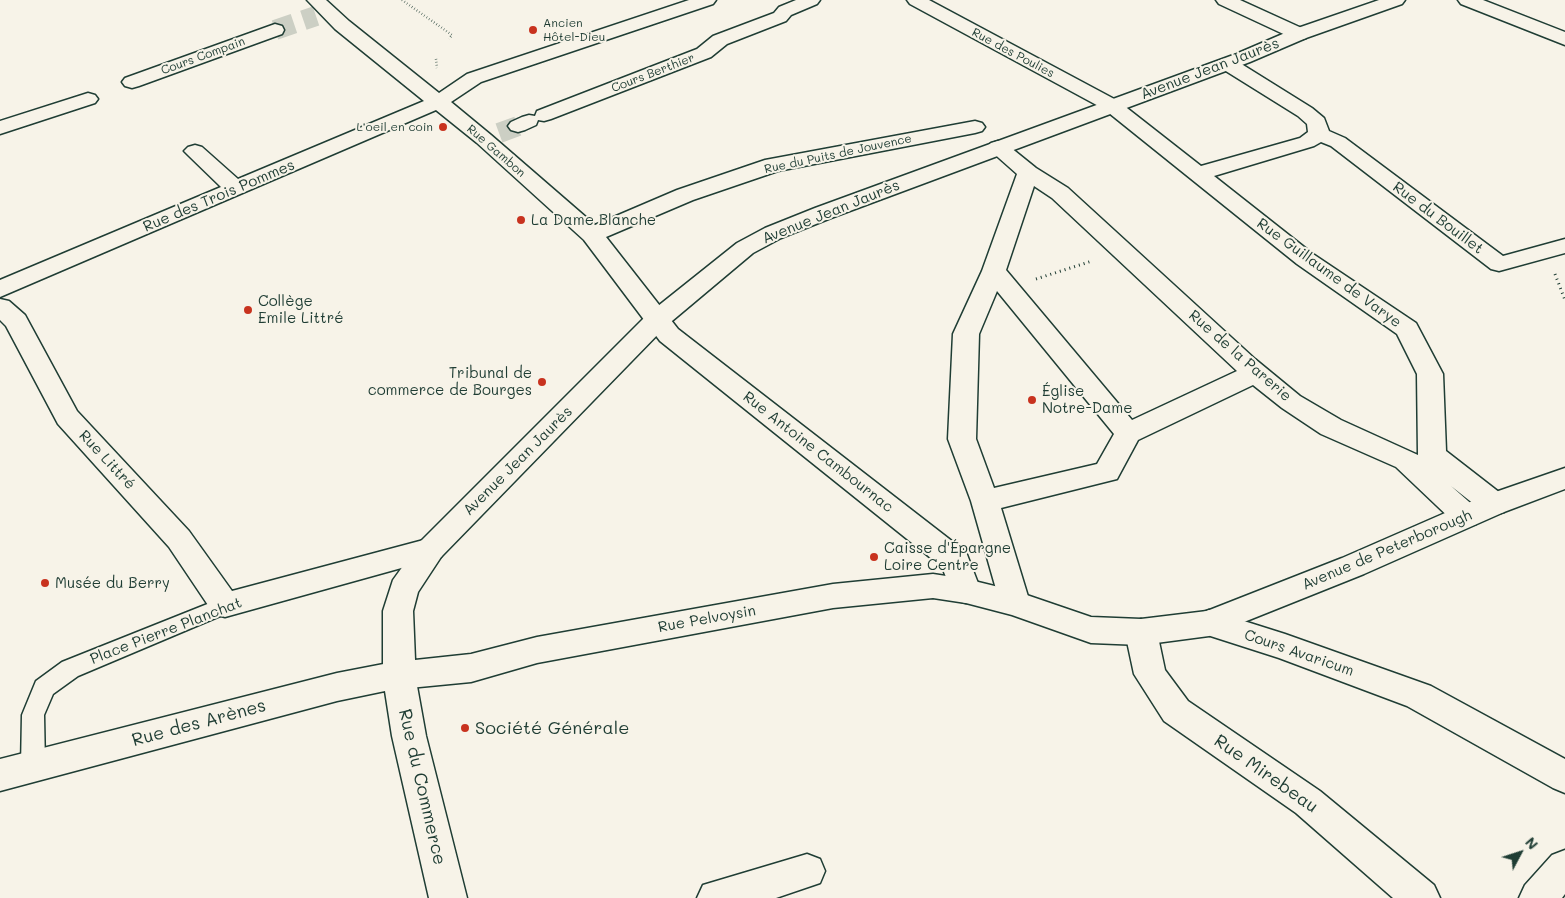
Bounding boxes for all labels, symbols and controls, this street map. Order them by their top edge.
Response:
place label: Ancien Hôtel-Dieu [543,16,605,44]
marker: Ancien Hôtel-Dieu [527,24,539,36]
street label: Rue des Poulies [969,25,1057,81]
street label: Cours Compain [159,34,247,78]
street label: Avenue Jean Jaurès [1138,34,1282,104]
street label: Cours Berthier [609,51,697,95]
place label: L'oeil en coin [357,120,433,134]
marker: L'oeil en coin [437,121,449,133]
street label: Rue Gambon [464,122,528,180]
street label: Rue du Puits de Jouvence [763,131,913,177]
street label: Rue des Trois Pommes [141,156,297,236]
street label: Avenue Jean Jaurès [760,176,902,248]
street label: Rue du Bouillet [1389,178,1487,258]
place label: La Dame Blanche [531,211,656,229]
marker: La Dame Blanche [515,214,527,226]
street label: Rue Guillaume de Varye [1253,215,1405,331]
place label: Collège Emile Littré [258,292,343,327]
marker: Collège Emile Littré [242,304,254,316]
street label: Rue de la Parerie [1185,307,1295,405]
place label: Tribunal de commerce de Bourges [368,364,532,399]
marker: Tribunal de commerce de Bourges [536,376,548,388]
place label: Église Notre-Dame [1042,382,1133,417]
street label: Rue Antoine Cambournac [739,388,897,516]
marker: Église Notre-Dame [1026,394,1038,406]
street label: Avenue Jean Jaurès [460,403,576,519]
street label: Rue Littré [75,427,139,493]
street label: Avenue de Peterborough [1300,506,1474,594]
place label: Caisse d'Épargne Loire Centre [884,539,1011,574]
marker: Caisse d'Épargne Loire Centre [868,551,880,563]
place label: Musée du Berry [55,574,170,592]
marker: Musée du Berry [39,577,51,589]
street label: Place Pierre Planchat [88,594,244,668]
street label: Rue Pelvoysin [657,602,757,636]
street label: Cours Avaricum [1242,626,1356,680]
street label: Rue des Arènes [130,695,268,751]
street label: Rue du Commerce [394,707,450,867]
place label: Société Générale [475,717,629,739]
marker: Société Générale [459,722,471,734]
street label: Rue Mirebeau [1210,730,1322,818]
north arrow [1495,828,1545,878]
text: N [1521,833,1543,853]

